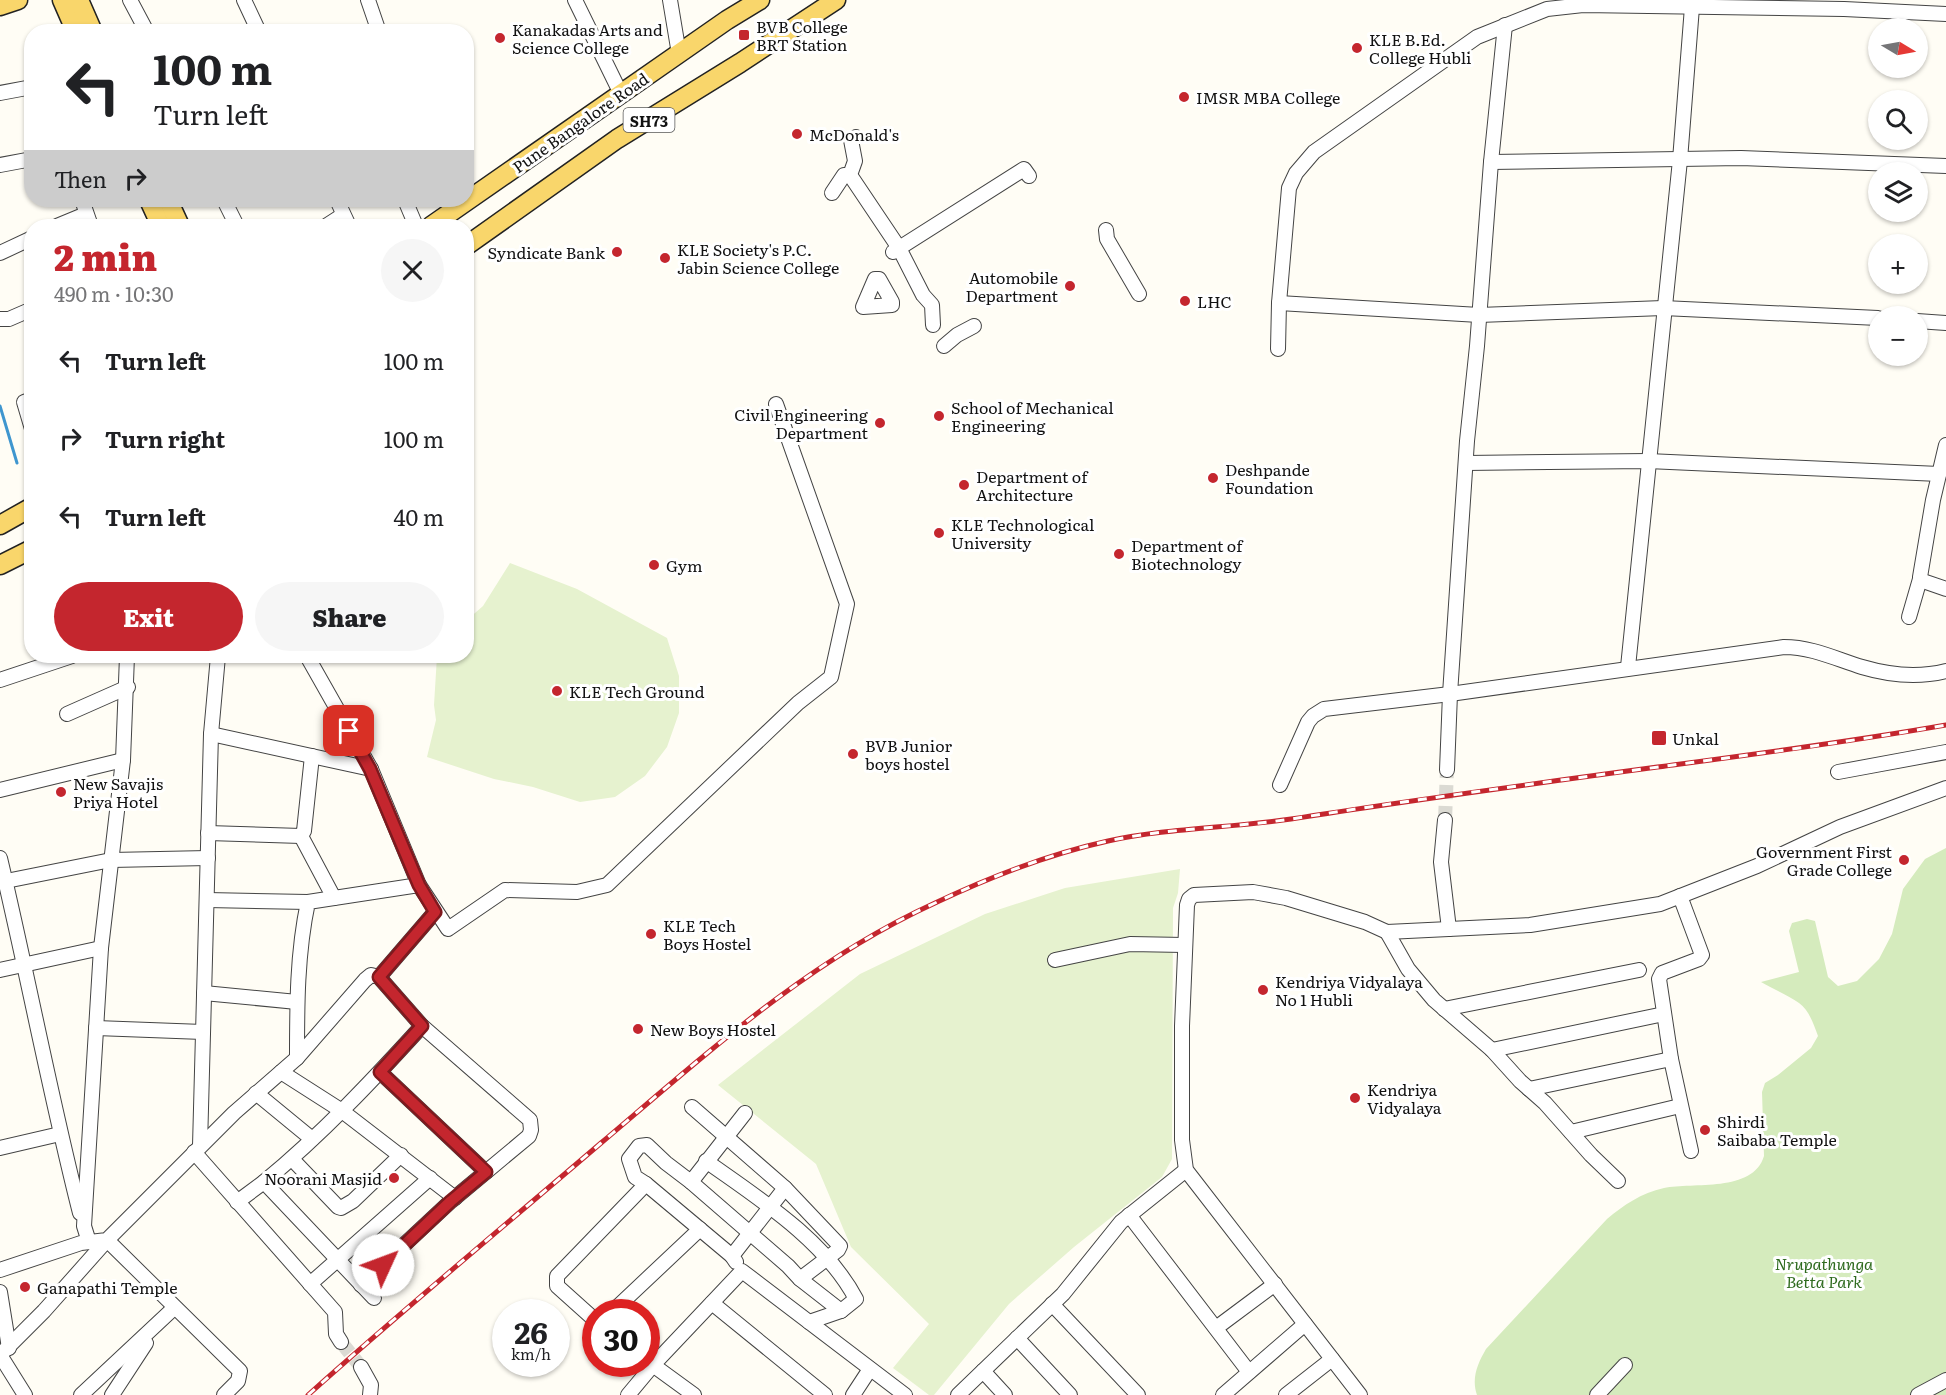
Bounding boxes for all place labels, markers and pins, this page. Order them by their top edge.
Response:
place label: BVB College BRT Station [756,14,848,56]
place label: Kanakadas Arts and Science College [512,17,663,59]
place label: KLE B.Ed. College Hubli [1369,27,1471,69]
marker: BVB College BRT Station [737,28,751,42]
marker: Kanakadas Arts and Science College [493,31,507,45]
marker: KLE B.Ed. College Hubli [1350,41,1364,55]
place label: IMSR MBA College [1196,85,1340,109]
marker: IMSR MBA College [1177,90,1191,104]
place label: McDonald's [809,122,899,146]
marker: McDonald's [790,127,804,141]
place label: KLE Society's P.C. Jabin Science College [677,237,839,279]
place label: Syndicate Bank [488,240,605,264]
marker: Syndicate Bank [610,245,624,259]
marker: KLE Society's P.C. Jabin Science College [658,251,672,265]
place label: Automobile Department [965,265,1059,307]
marker: Automobile Department [1063,279,1077,293]
place label: LHC [1197,289,1232,313]
marker: LHC [1178,294,1192,308]
place label: School of Mechanical Engineering [951,395,1114,437]
place label: Civil Engineering Department [734,402,869,444]
marker: School of Mechanical Engineering [932,409,946,423]
marker: Civil Engineering Department [873,416,887,430]
place label: Deshpande Foundation [1225,457,1314,499]
place label: Department of Architecture [976,464,1089,506]
marker: Deshpande Foundation [1206,471,1220,485]
marker: Department of Architecture [957,478,971,492]
place label: KLE Technological University [951,512,1094,554]
marker: KLE Technological University [932,526,946,540]
place label: Department of Biotechnology [1131,533,1244,575]
marker: Department of Biotechnology [1112,547,1126,561]
place label: Gym [666,553,703,577]
marker: Gym [647,558,661,572]
place label: KLE Tech Ground [569,679,705,703]
marker: KLE Tech Ground [550,684,564,698]
pin [323,705,374,756]
place label: Unkal [1672,726,1719,750]
marker: Unkal [1650,729,1668,747]
place label: BVB Junior boys hostel [865,733,952,775]
marker: BVB Junior boys hostel [846,747,860,761]
place label: New Savajis Priya Hotel [73,771,163,813]
marker: New Savajis Priya Hotel [54,785,68,799]
place label: Government First Grade College [1756,839,1893,881]
marker: Government First Grade College [1897,853,1911,867]
place label: KLE Tech Boys Hostel [663,913,751,955]
marker: KLE Tech Boys Hostel [644,927,658,941]
place label: Kendriya Vidyalaya No 1 Hubli [1275,969,1423,1011]
marker: Kendriya Vidyalaya No 1 Hubli [1256,983,1270,997]
place label: New Boys Hostel [650,1017,776,1041]
marker: New Boys Hostel [631,1022,645,1036]
place label: Kendriya Vidyalaya [1367,1077,1442,1119]
marker: Kendriya Vidyalaya [1348,1091,1362,1105]
place label: Shirdi Saibaba Temple [1717,1109,1837,1151]
marker: Shirdi Saibaba Temple [1698,1123,1712,1137]
place label: Noorani Masjid [264,1166,382,1190]
marker: Noorani Masjid [387,1171,401,1185]
place label: Ganapathi Temple [37,1275,177,1299]
marker: Ganapathi Temple [18,1280,32,1294]

